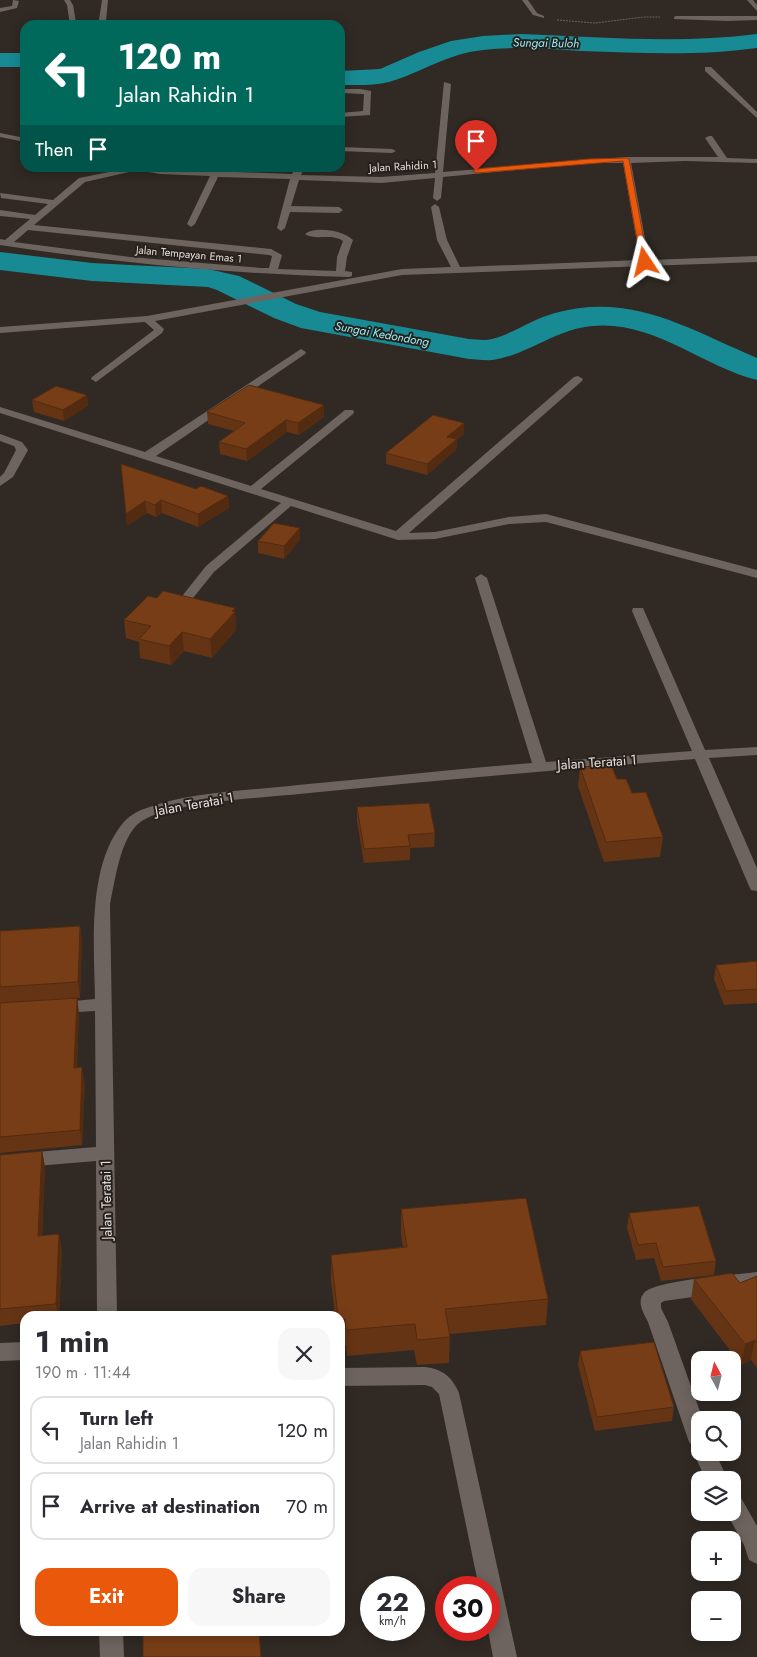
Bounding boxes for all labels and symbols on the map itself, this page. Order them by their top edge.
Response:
water label: Sungai Buloh [513,33,579,53]
pin [455,120,497,171]
street label: Jalan Rahidin 1 [367,156,437,176]
position arrow [618,235,670,287]
street label: Jalan Tempayan Emas 1 [133,241,243,267]
water label: Sungai Kedondong [333,317,431,351]
street label: Jalan Teratai 1 [555,749,637,775]
street label: Jalan Teratai 1 [151,787,235,821]
street label: Jalan Teratai 1 [95,1160,117,1242]
north arrow [691,1351,741,1401]
speed limit sign: 30 [435,1576,500,1641]

